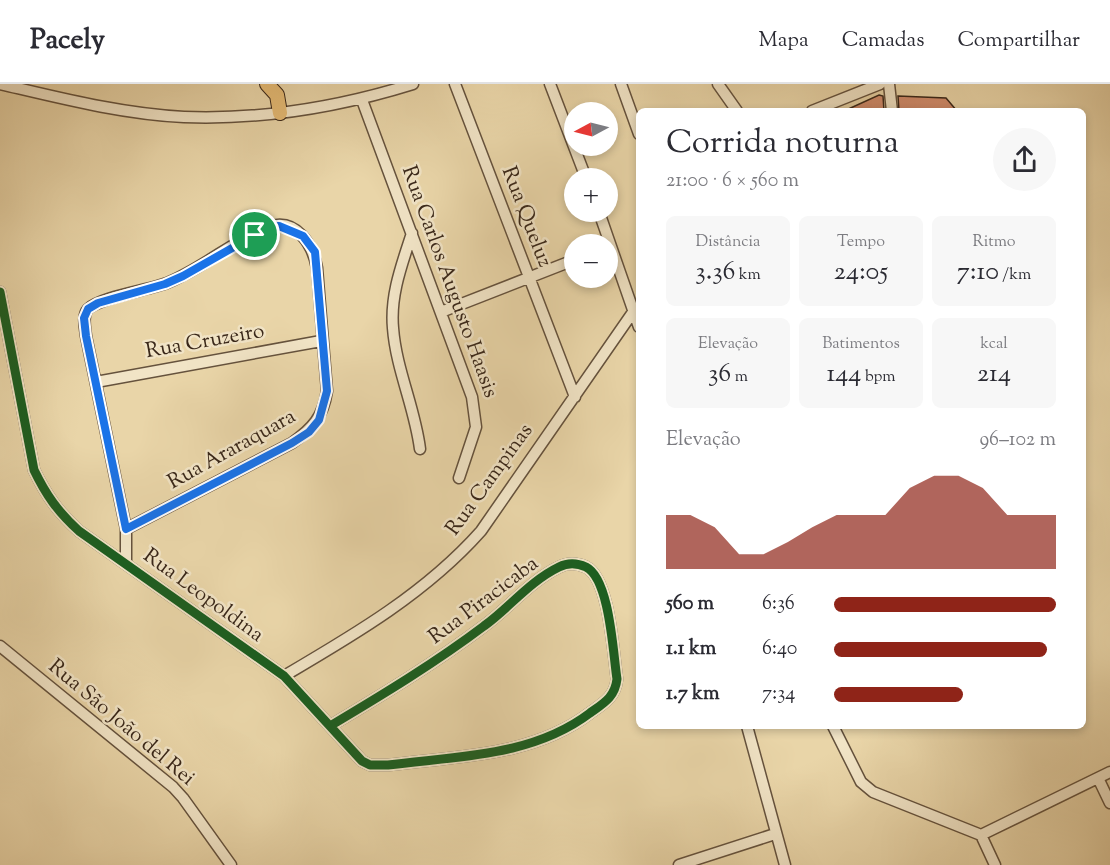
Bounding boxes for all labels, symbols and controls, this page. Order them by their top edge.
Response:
text: Pacely [30,21,105,61]
text: Mapa [759,26,809,56]
text: Camadas [842,26,925,56]
text: Compartilhar [958,26,1080,56]
north arrow [564,102,618,156]
map controls [564,102,618,288]
text: Corrida noturna [666,120,899,168]
button: share [993,128,1056,191]
street label: Rua Carlos Augusto Haasis [393,162,505,402]
street label: Rua Queluz [493,162,559,272]
text: 21:00 · 6 × 560 m [666,167,799,196]
button: + [564,168,618,222]
pin [229,209,280,260]
icon: arrive [238,218,271,251]
text: Distância [696,231,760,254]
text: Tempo [837,231,885,254]
text: Ritmo [972,231,1016,254]
button: − [564,234,618,288]
text: 3.36 [695,254,735,291]
text: 24:05 [834,254,888,291]
text: 7:10 [957,254,999,291]
text: km [735,264,761,287]
text: /km [999,264,1031,287]
street label: Rua Cruzeiro [143,317,267,367]
text: Elevação [698,333,758,356]
text: Batimentos [822,333,900,356]
text: kcal [980,333,1008,356]
text: 36 [708,356,731,393]
text: 144 [826,356,861,393]
text: 214 [977,356,1011,393]
text: m [731,366,748,389]
text: bpm [861,366,896,389]
street label: Rua Araraquara [162,402,302,498]
street label: Rua Campinas [439,418,541,542]
text: Elevação [666,426,741,455]
text: 96–102 m [979,426,1056,455]
street label: Rua Leopoldina [136,542,270,650]
street label: Rua Piracicaba [423,549,546,652]
text: 560 m [666,590,714,619]
text: 6:36 [762,590,795,619]
text: 1.1 km [666,635,716,664]
text: 6:40 [762,635,797,664]
street label: Rua São João del Rei [41,653,201,793]
text: 1.7 km [666,680,720,709]
text: 7:34 [762,680,795,709]

